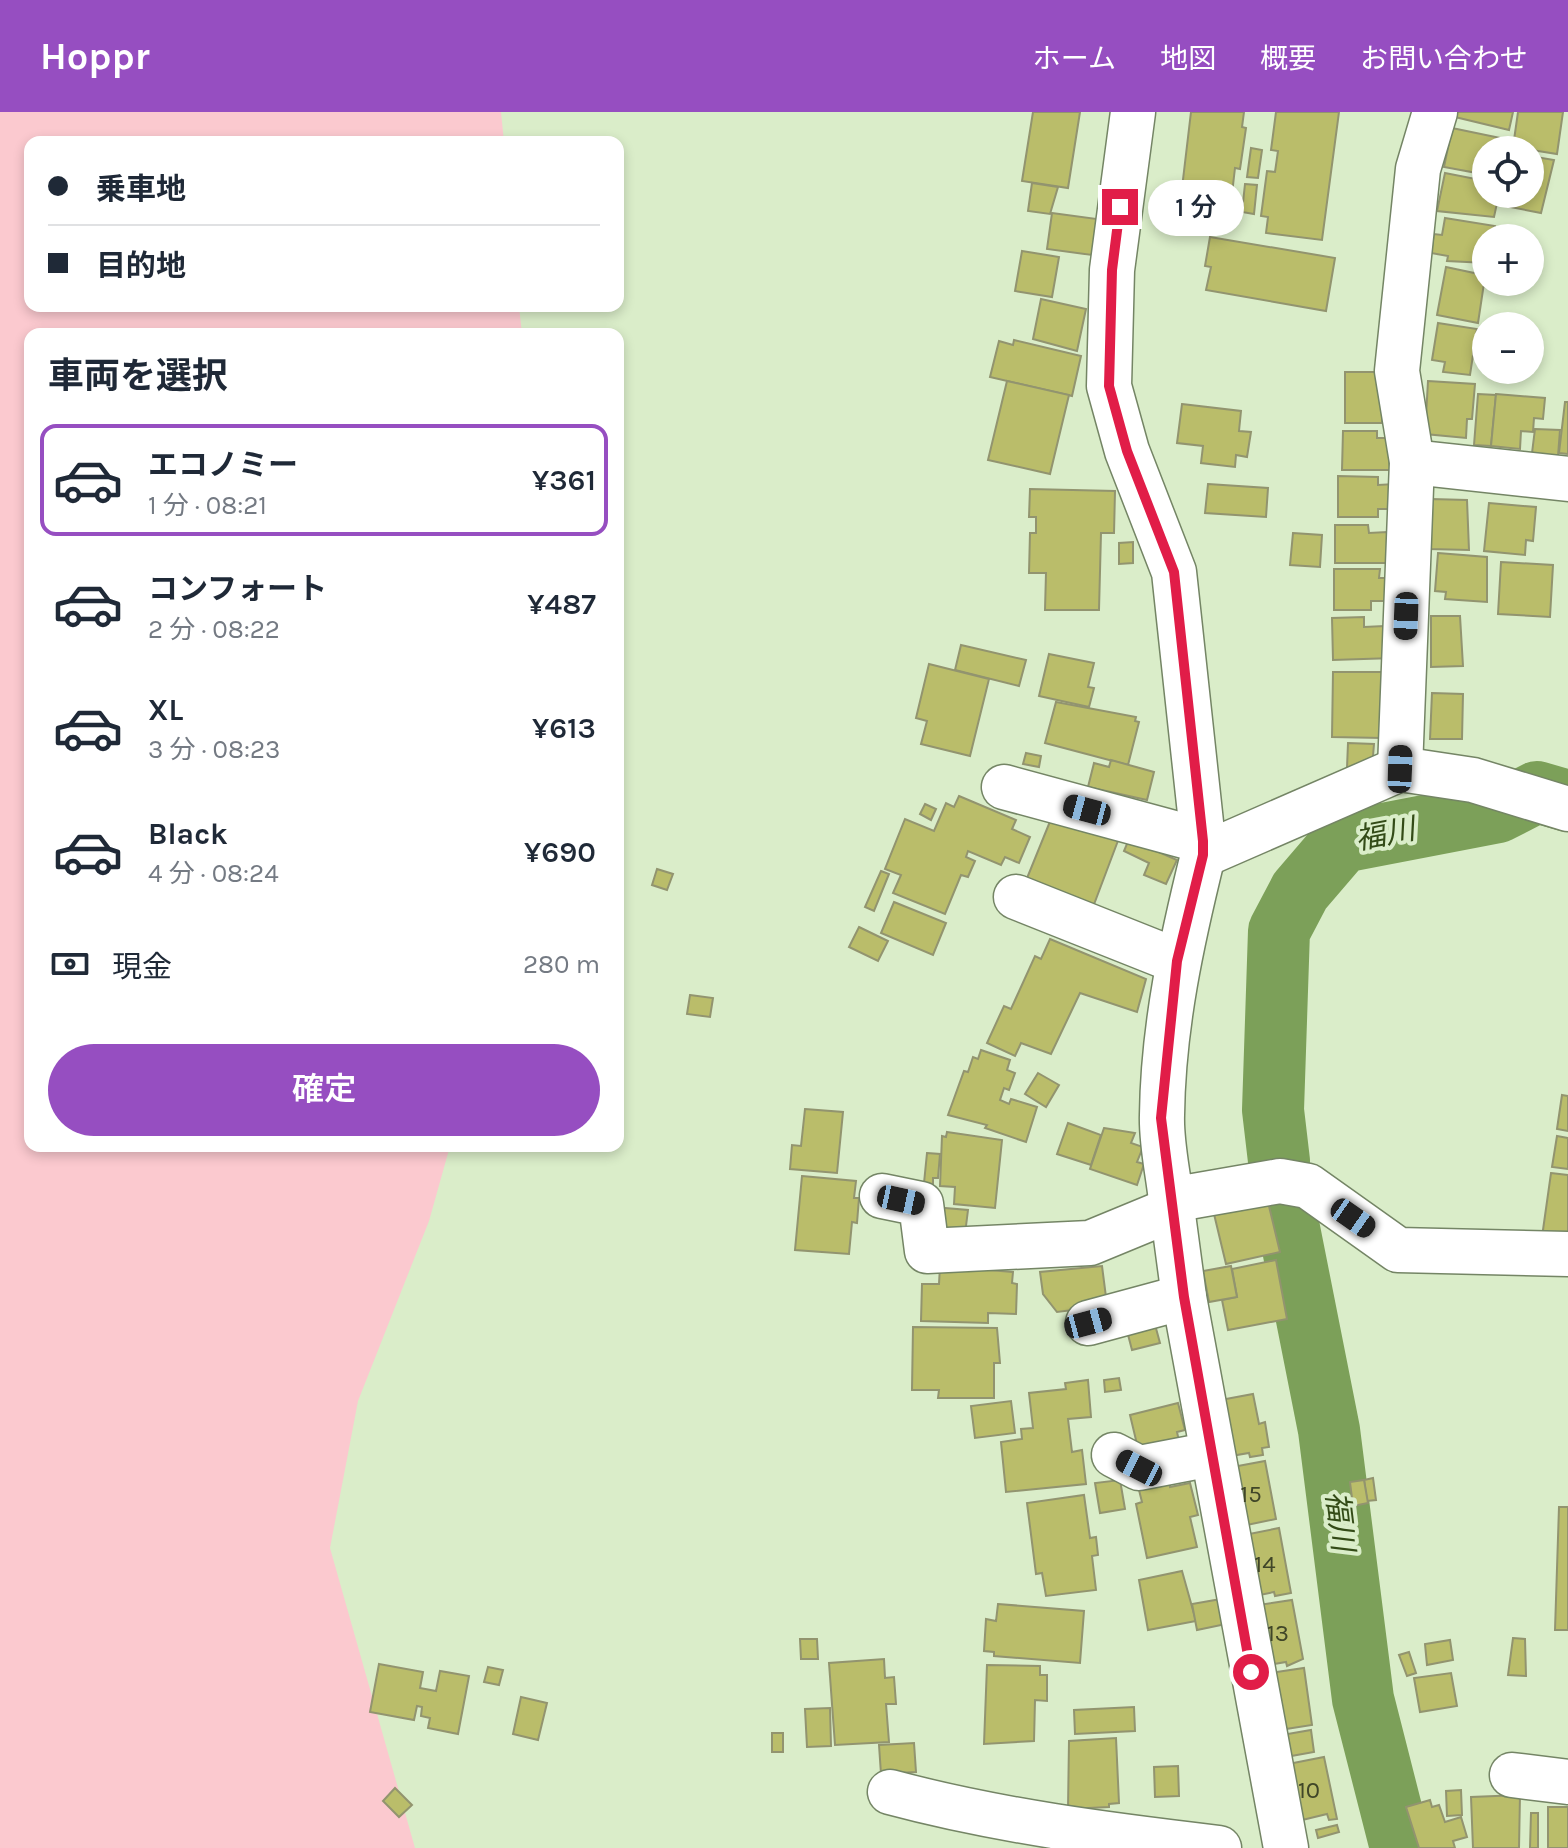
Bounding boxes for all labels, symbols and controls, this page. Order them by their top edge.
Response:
text: Hoppr [40,34,150,79]
text: ホーム [1033,42,1116,75]
text: 地図 [1160,42,1216,75]
text: 概要 [1260,42,1316,75]
text: お問い合わせ [1360,42,1528,75]
map controls [1472,136,1544,384]
button: locate [1472,136,1544,208]
text: 乗車地 [96,171,186,207]
callout: 1 分 [1148,179,1244,235]
route end [1102,189,1138,225]
text: 1 分 [1175,192,1217,223]
button: + [1472,224,1544,296]
text: 目的地 [96,248,186,284]
button: − [1472,312,1544,384]
text: 車両を選択 [48,355,228,397]
icon: car [52,444,124,516]
text: エコノミー [148,447,298,483]
text: ¥361 [532,462,596,498]
text: 1 分 · 08:21 [148,490,267,521]
icon: car [52,568,124,640]
text: コンフォート [148,571,327,607]
text: ¥487 [527,586,596,622]
car [1393,592,1419,640]
text: 2 分 · 08:22 [148,614,280,645]
icon: car [52,692,124,764]
text: XL [148,692,183,728]
text: ¥613 [532,710,596,746]
text: 3 分 · 08:23 [148,734,280,765]
car [1387,745,1413,793]
car [1061,792,1113,828]
water label: 福川 [1352,810,1421,857]
icon: car [52,816,124,888]
text: Black [148,816,228,852]
text: ¥690 [524,834,596,870]
text: 4 分 · 08:24 [148,858,279,889]
icon: cash [48,942,92,986]
text: 現金 [112,949,172,985]
text: 280 m [523,949,600,980]
button: 確定 [48,1044,600,1136]
car [875,1183,927,1217]
car [1326,1194,1380,1242]
car [1062,1305,1114,1341]
car [1112,1446,1166,1490]
house number: 15 [1240,1480,1262,1508]
water label: 福川 [1318,1489,1362,1556]
house number: 14 [1254,1550,1276,1578]
house number: 13 [1267,1619,1289,1647]
route start [1233,1654,1269,1690]
house number: 10 [1298,1776,1320,1804]

